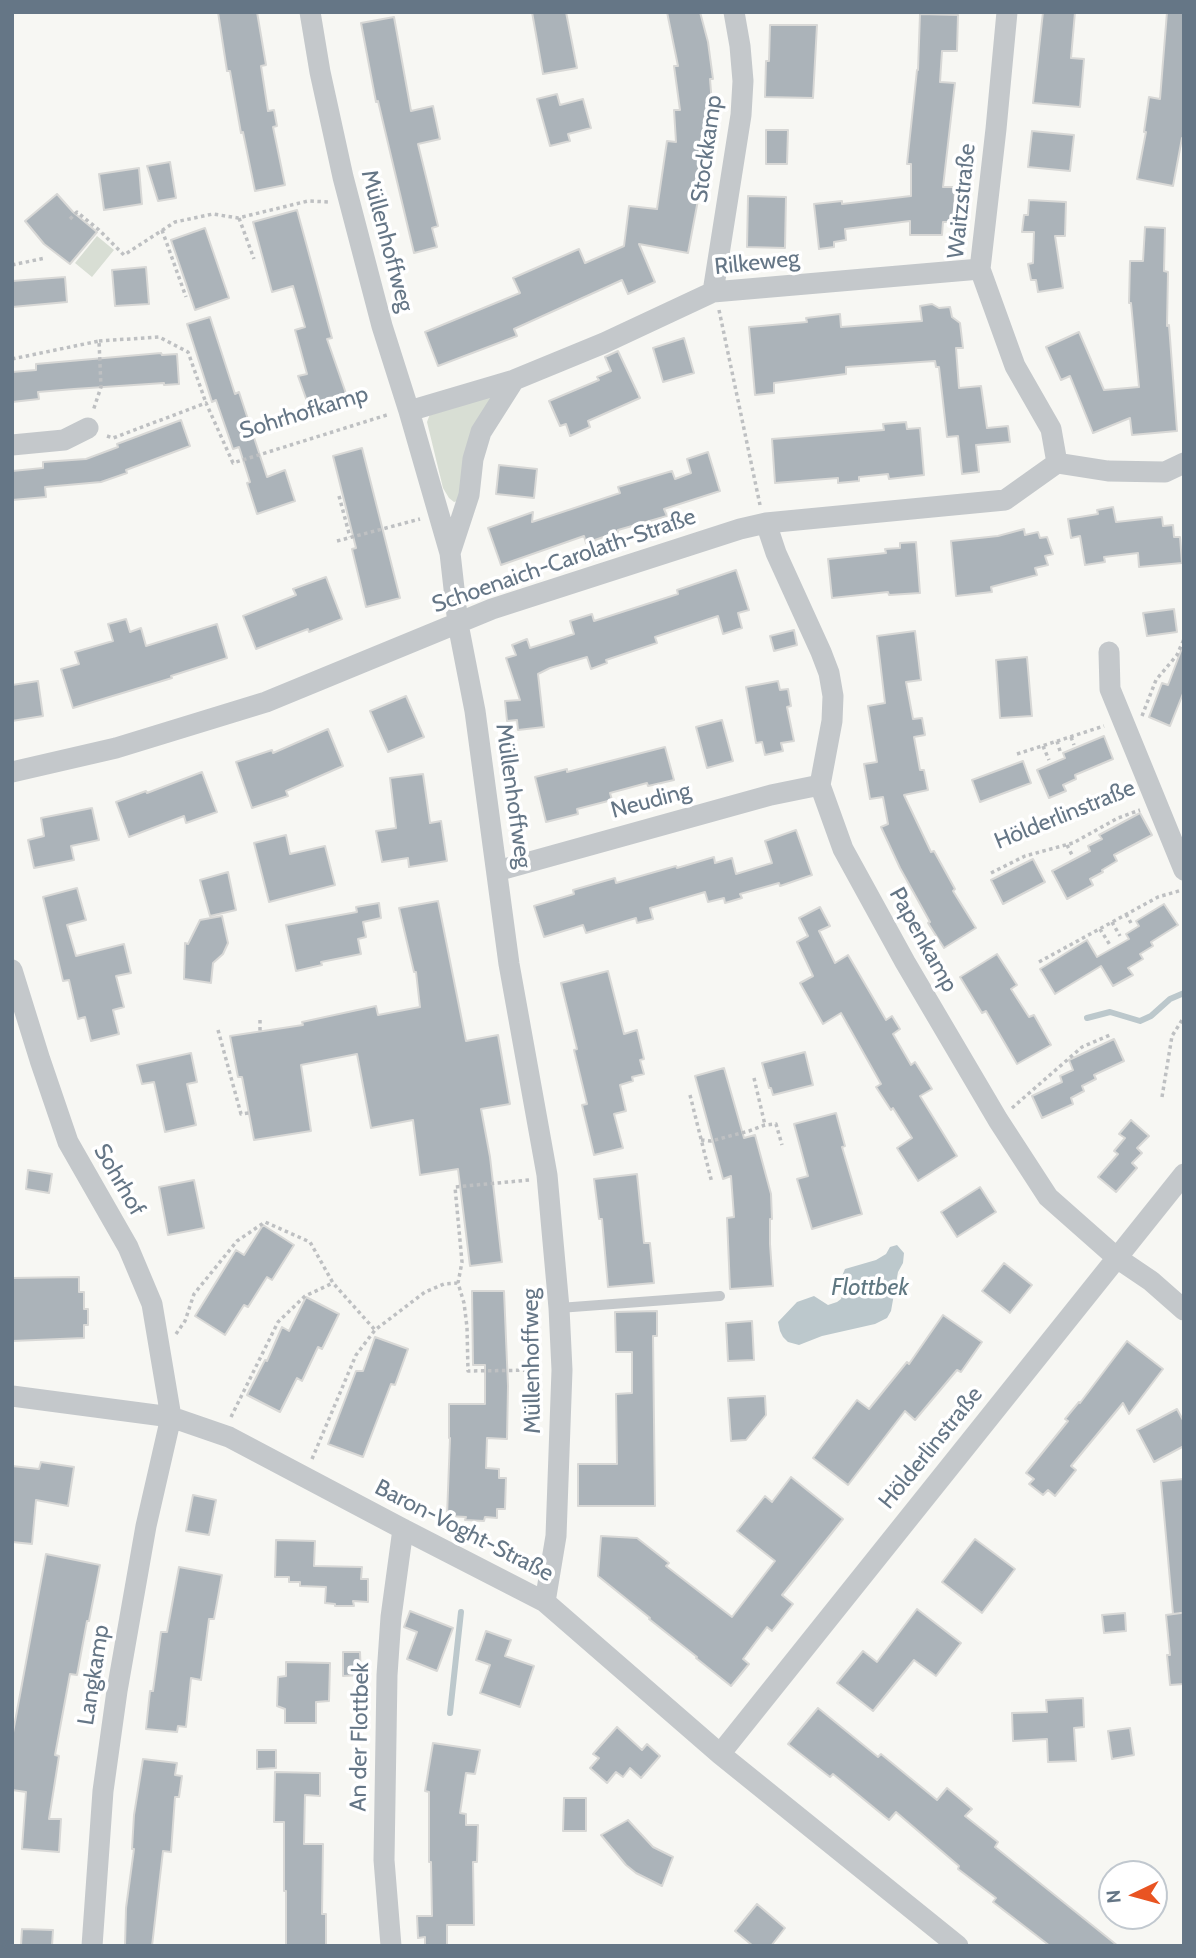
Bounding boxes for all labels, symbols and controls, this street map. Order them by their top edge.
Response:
street label: Stockkamp [686,93,728,205]
street label: Waitzstraße [942,142,982,260]
street label: Müllenhoffweg [355,167,419,315]
street label: Rilkeweg [713,245,801,281]
street label: Sohrhofkamp [237,380,371,446]
street label: Schoenaich-Carolath-Straße [429,503,699,619]
street label: Müllenhoffweg [489,722,537,870]
street label: Hölderlinstraße [991,774,1139,856]
street label: Neuding [608,777,694,825]
street label: Papenkamp [883,883,963,997]
street label: Sohrhof [87,1139,151,1221]
water label: Flottbek [831,1274,909,1302]
street label: Müllenhoffweg [517,1288,547,1434]
street label: Hölderlinstraße [873,1381,989,1515]
street label: Baron-Voght-Straße [370,1474,558,1588]
street label: Langkamp [72,1623,116,1727]
street label: An der Flottbek [345,1662,375,1812]
north arrow [1098,1860,1168,1930]
text: N [1102,1889,1126,1904]

